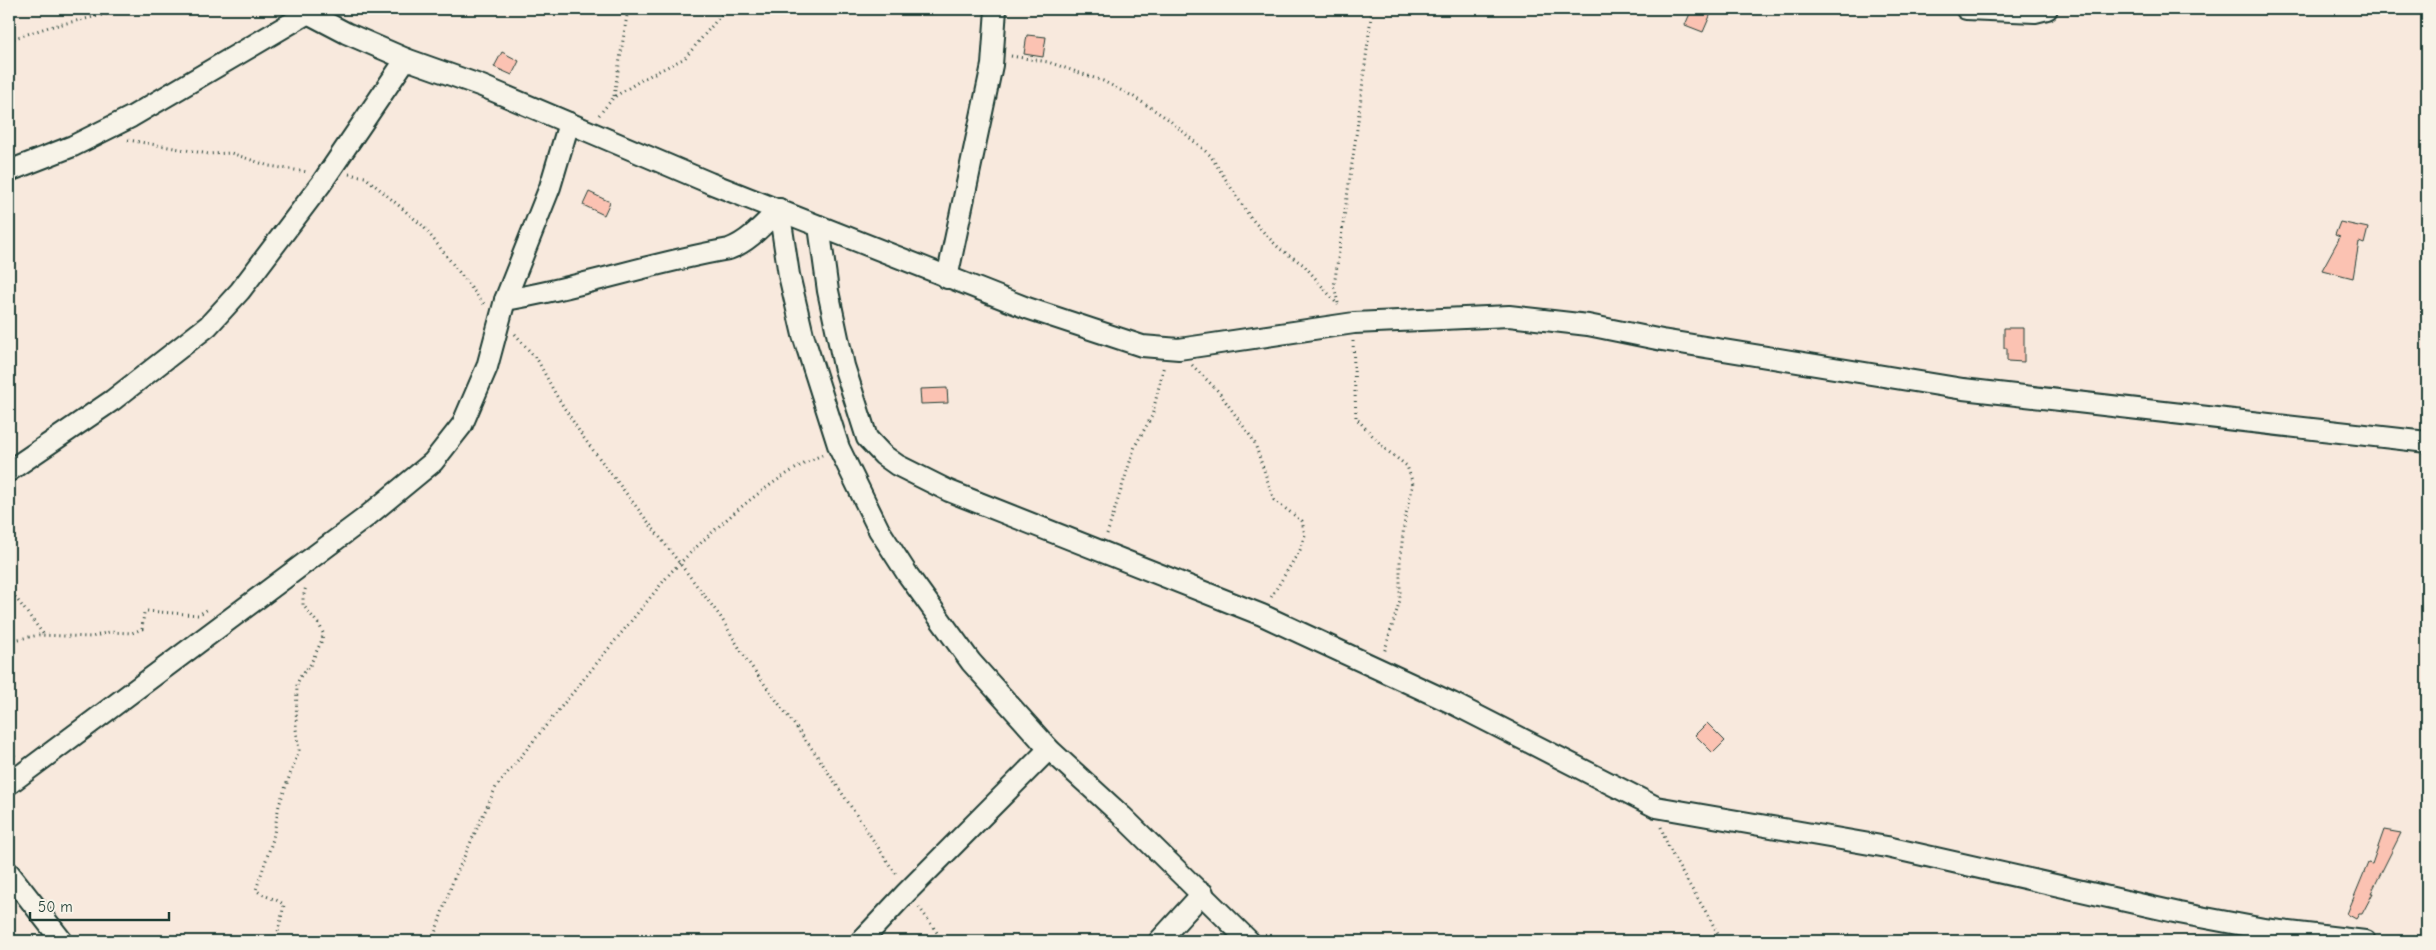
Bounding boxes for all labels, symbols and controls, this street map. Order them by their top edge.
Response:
scale bar [30,890,169,922]
text: 50 m [38,898,73,916]

